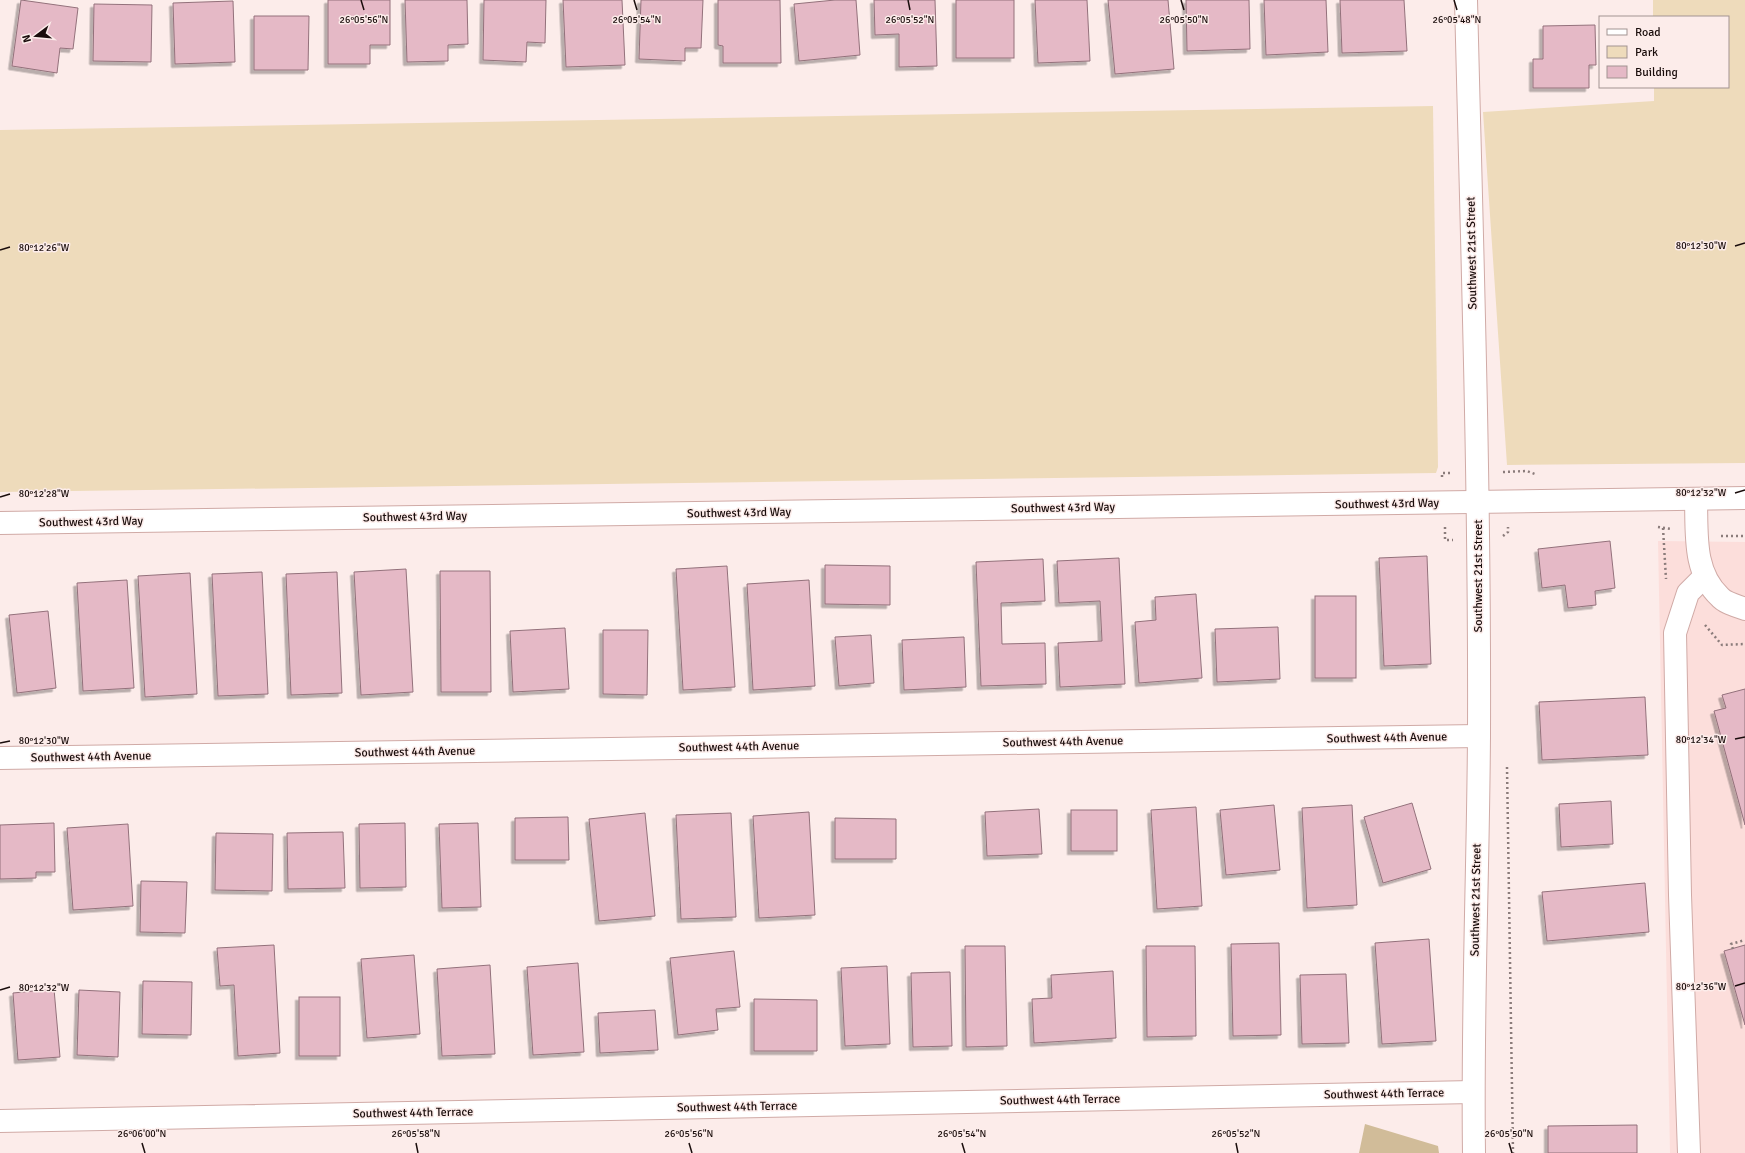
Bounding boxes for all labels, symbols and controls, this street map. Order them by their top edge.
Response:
text: 26°05'56"N [340,14,388,26]
text: 26°05'54"N [613,14,661,26]
text: 26°05'52"N [886,14,934,26]
text: 26°05'50"N [1160,14,1208,26]
text: 26°05'48"N [1433,14,1481,26]
north arrow [16,16,56,56]
legend [1599,16,1729,88]
text: Road [1635,25,1661,40]
text: N [20,33,34,44]
text: Park [1635,45,1658,60]
text: Building [1635,65,1678,80]
street label: Southwest 21st Street [1464,196,1480,310]
text: 80°12'30"W [1676,240,1727,252]
text: 80°12'26"W [19,242,70,254]
text: 80°12'32"W [1676,487,1727,499]
text: 80°12'28"W [19,488,70,500]
street label: Southwest 43rd Way [1335,496,1440,512]
street label: Southwest 43rd Way [1011,500,1116,516]
street label: Southwest 43rd Way [687,505,792,521]
street label: Southwest 43rd Way [363,509,468,525]
street label: Southwest 43rd Way [39,514,144,530]
street label: Southwest 21st Street [1471,520,1486,632]
street label: Southwest 44th Avenue [1327,729,1447,747]
street label: Southwest 44th Avenue [1003,733,1123,751]
text: 80°12'34"W [1676,734,1727,746]
text: 80°12'30"W [19,735,70,747]
street label: Southwest 44th Avenue [679,738,799,756]
street label: Southwest 44th Avenue [355,743,475,761]
street label: Southwest 44th Avenue [31,748,151,766]
street label: Southwest 21st Street [1468,843,1484,957]
text: 80°12'36"W [1676,981,1727,993]
text: 80°12'32"W [19,982,70,994]
street label: Southwest 44th Terrace [1324,1085,1444,1103]
street label: Southwest 44th Terrace [1000,1091,1120,1109]
street label: Southwest 44th Terrace [677,1098,797,1116]
street label: Southwest 44th Terrace [353,1104,473,1122]
text: 26°06'00"N [118,1128,166,1140]
text: 26°05'58"N [392,1128,440,1140]
text: 26°05'56"N [665,1128,713,1140]
text: 26°05'54"N [938,1128,986,1140]
text: 26°05'52"N [1212,1128,1260,1140]
text: 26°05'50"N [1485,1128,1533,1140]

